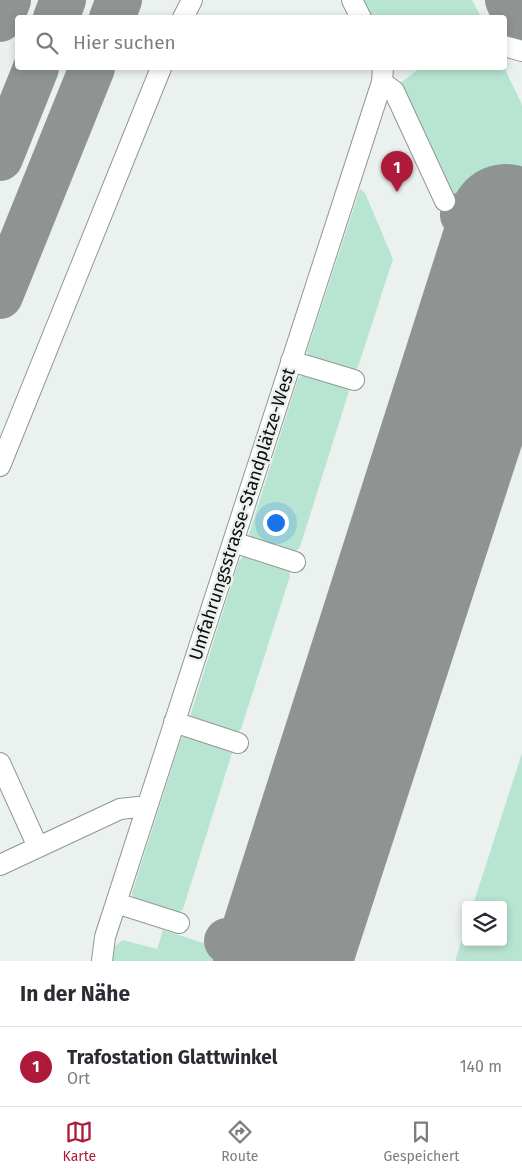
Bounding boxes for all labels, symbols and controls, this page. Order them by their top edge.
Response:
search box [15,15,507,70]
icon: search [33,29,61,57]
text: Hier suchen [73,31,176,54]
pin: 1 [381,151,413,192]
street label: Umfahrungsstrasse-Standplätze-West [184,365,300,663]
your location [263,510,289,536]
map controls [462,901,507,946]
button: layers [462,901,507,946]
text: In der Nähe [20,981,130,1007]
text: Trafostation Glattwinkel [67,1046,277,1069]
text: 1 [32,1057,40,1076]
text: 140 m [460,1057,502,1076]
text: Ort [67,1069,90,1088]
tab: Karte [63,1118,96,1165]
tab: Route [221,1118,258,1165]
tab: Gespeichert [384,1118,459,1165]

